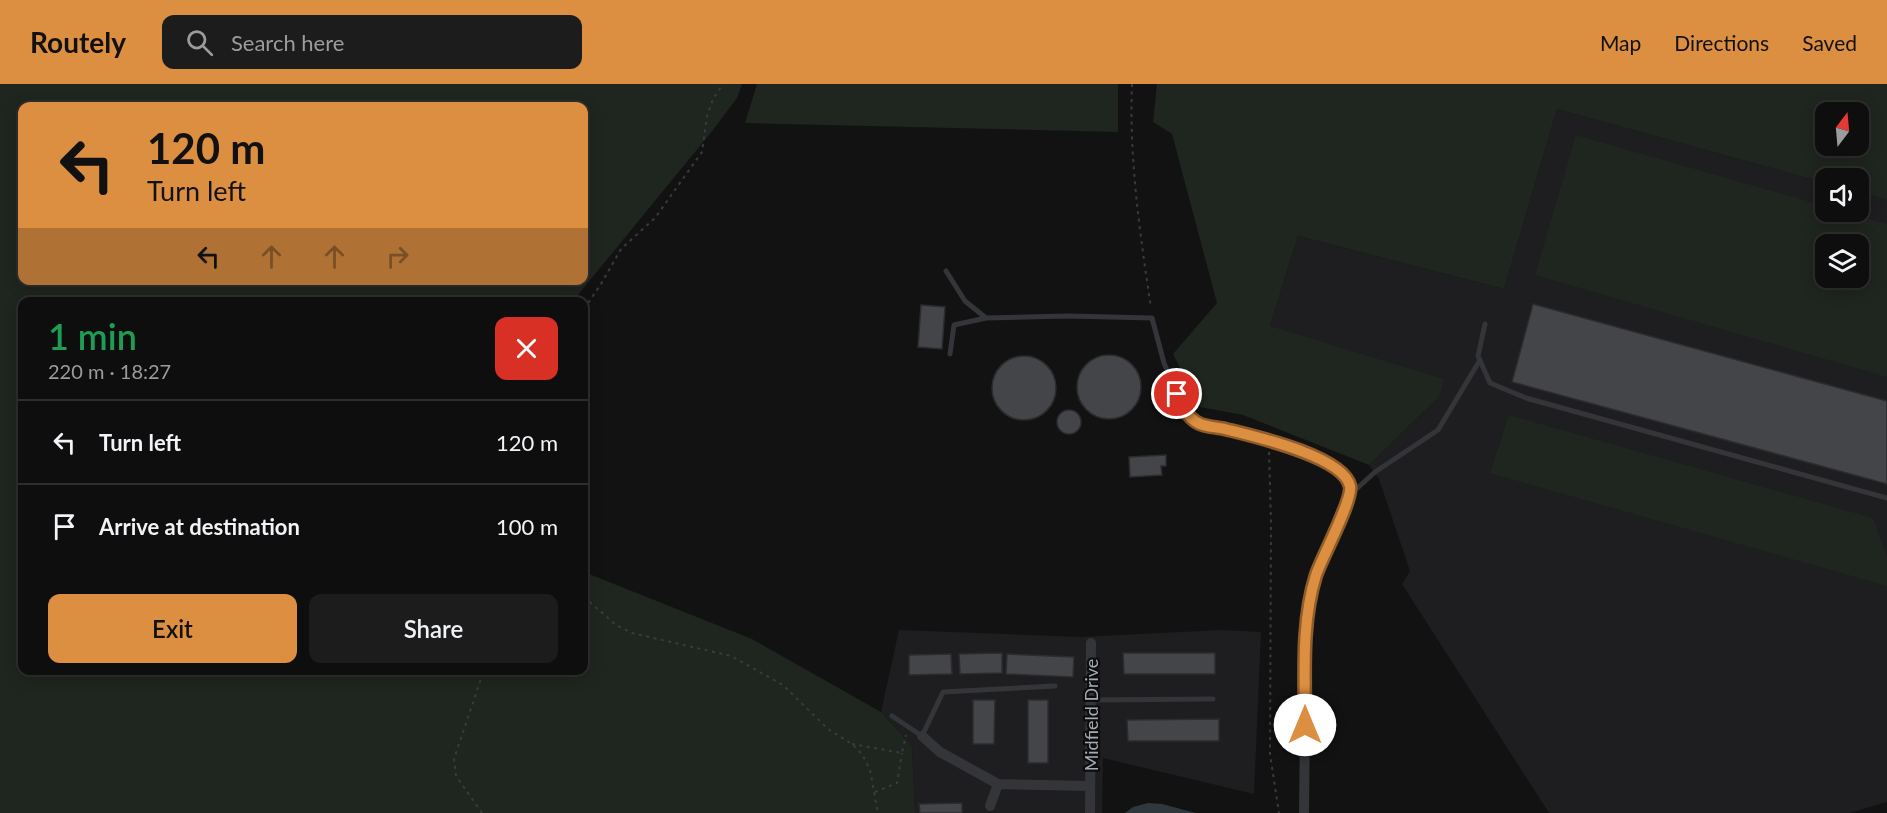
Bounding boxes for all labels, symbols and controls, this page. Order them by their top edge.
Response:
search box [162,15,582,69]
text: Routely [30,25,126,59]
icon: search [183,26,216,59]
text: Search here [231,29,344,56]
text: Map [1600,30,1641,55]
text: Directions [1674,30,1769,55]
text: Saved [1802,30,1857,55]
north arrow [1815,102,1869,156]
map controls [1815,102,1869,288]
text: 120 m [147,123,265,173]
icon: left [48,126,126,204]
button: sound [1815,168,1869,222]
text: Turn left [147,174,246,207]
button: layers [1815,234,1869,288]
icon: left [192,240,225,273]
icon: ahead [255,240,288,273]
icon: ahead [318,240,351,273]
icon: right [381,240,414,273]
text: 1 min [48,314,137,358]
button: close [495,317,558,380]
text: 220 m · 18:27 [48,359,171,383]
pin [1151,368,1202,419]
icon: arrive [1160,377,1193,410]
icon: left [48,426,81,459]
text: Turn left [99,429,181,456]
text: 120 m [496,429,558,456]
icon: arrive [48,510,81,543]
text: Arrive at destination [99,513,300,540]
text: 100 m [496,513,558,540]
button: Exit [48,594,297,663]
button: Share [309,594,558,663]
street label: Midfield Drive [1080,659,1102,771]
position arrow [1273,693,1337,757]

